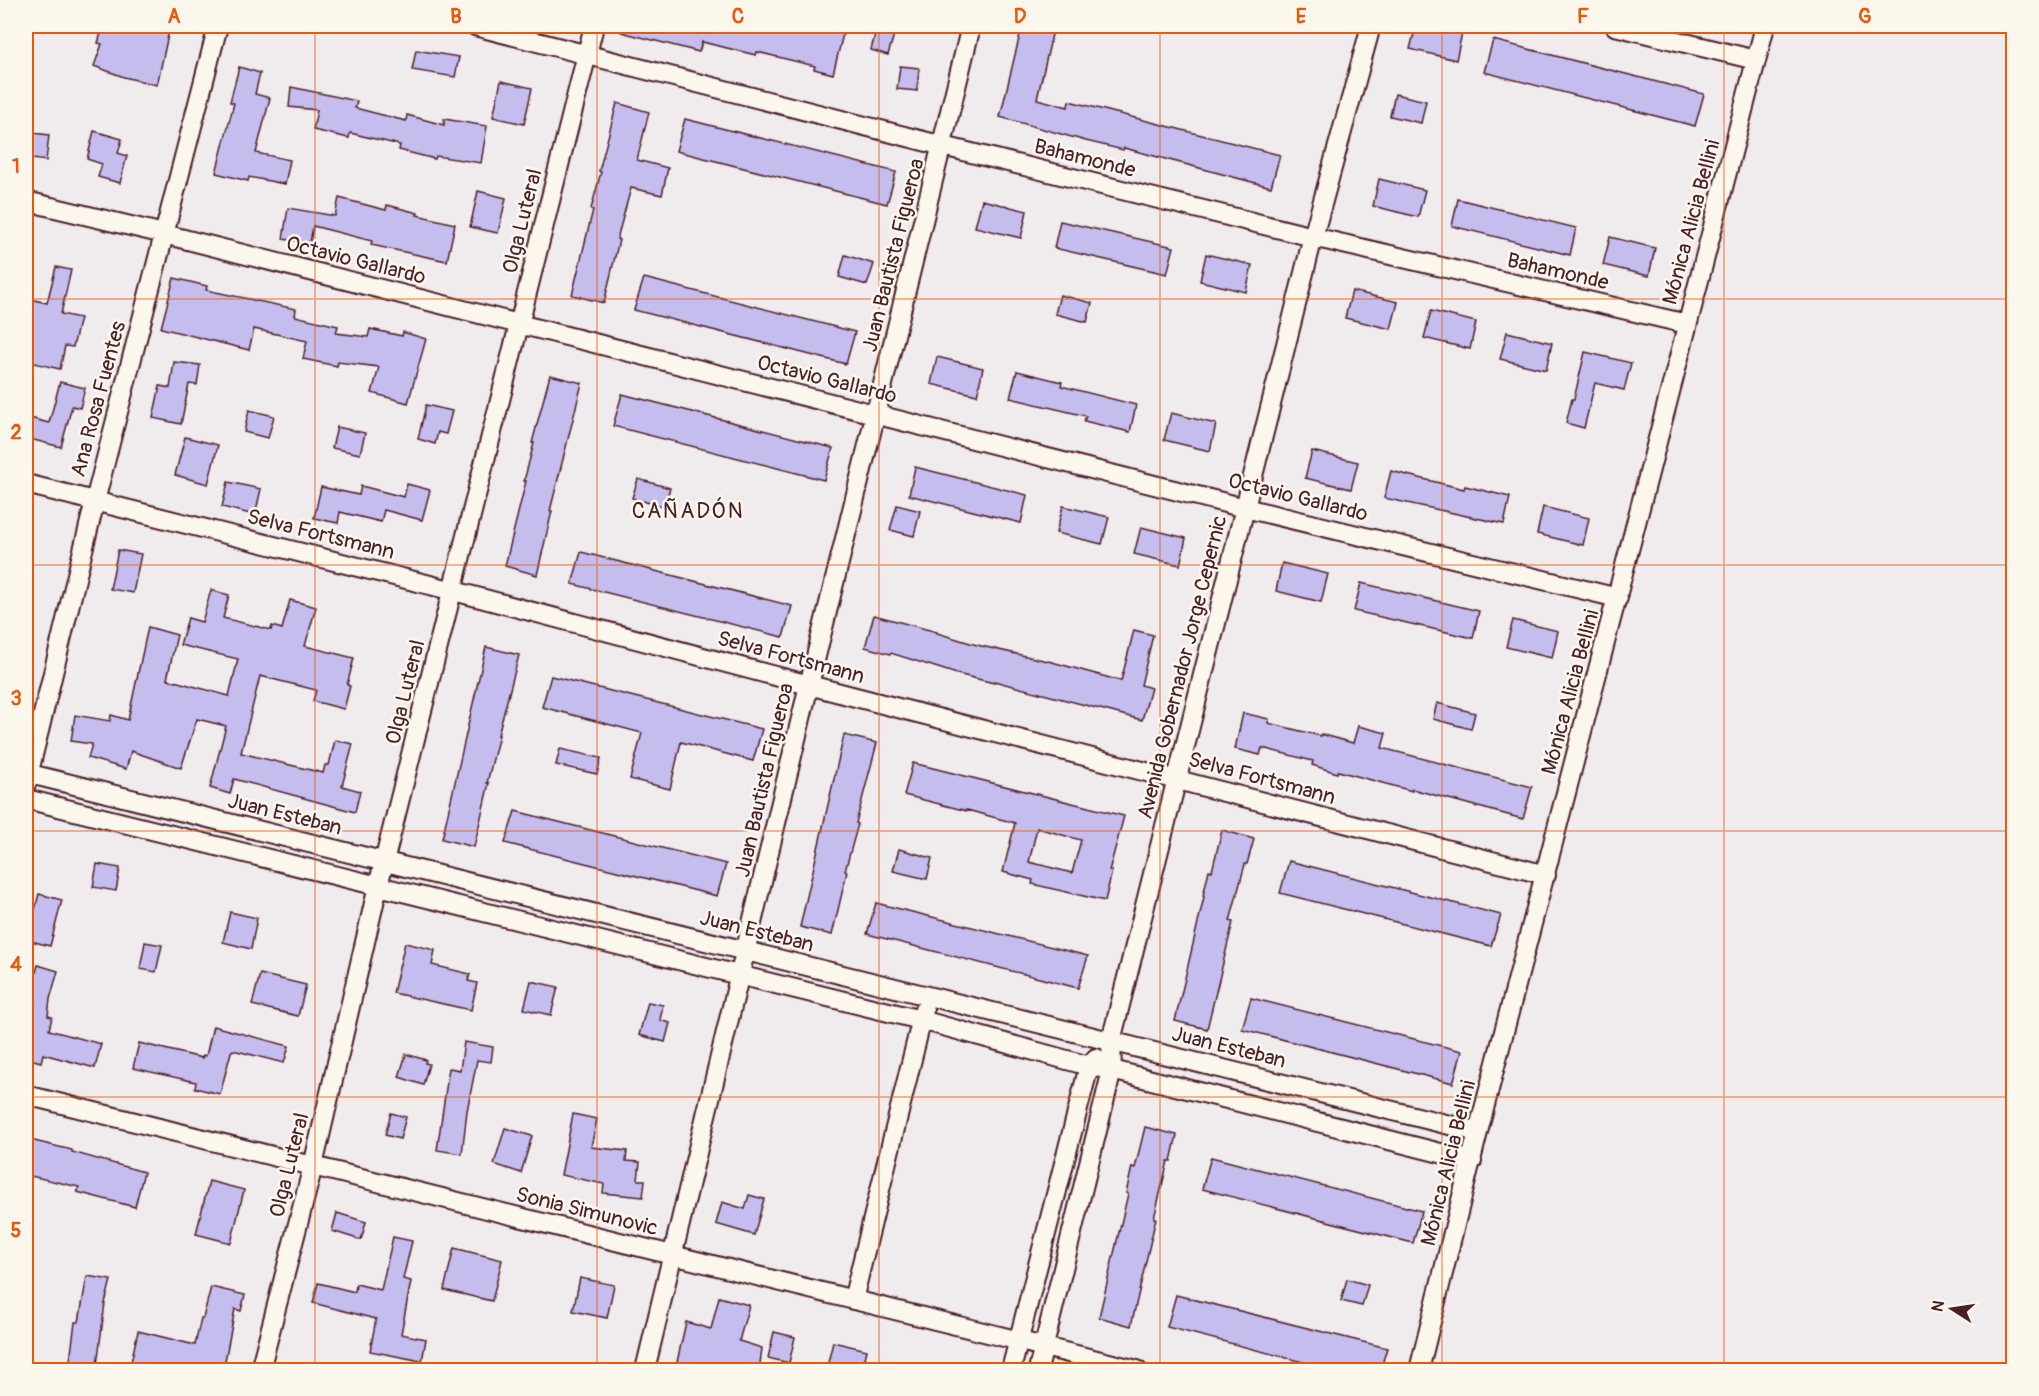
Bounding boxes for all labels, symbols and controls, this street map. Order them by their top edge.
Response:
text: A [168,4,181,29]
text: B [450,4,462,29]
text: C [732,4,744,29]
text: D [1014,4,1027,29]
text: E [1296,4,1307,29]
text: F [1577,4,1589,29]
text: G [1858,4,1872,29]
street label: Bahamonde [1031,133,1139,184]
street label: Mónica Alicia Bellini [1656,136,1727,308]
text: 1 [12,154,20,179]
street label: Juan Bautista Figueroa [856,156,931,355]
street label: Olga Luteral [496,166,548,276]
street label: Octavio Gallardo [283,230,428,291]
street label: Bahamonde [1504,247,1612,296]
street label: Ana Rosa Fuentes [65,318,132,480]
street label: Octavio Gallardo [754,349,899,410]
text: 2 [10,420,22,445]
street label: Octavio Gallardo [1225,467,1370,528]
district label: CAÑADÓN [632,497,744,525]
street label: Selva Fortsmann [244,503,397,566]
street label: Avenida Gobernador Jorge Cepernic [1132,513,1233,822]
street label: Mónica Alicia Bellini [1535,606,1606,778]
street label: Selva Fortsmann [714,625,867,690]
street label: Olga Luteral [379,637,431,747]
street label: Juan Bautista Figueroa [729,680,800,880]
text: 3 [10,686,22,711]
street label: Selva Fortsmann [1185,746,1338,811]
street label: Juan Esteban [225,787,345,842]
street label: Juan Esteban [697,904,817,959]
text: 4 [10,952,22,977]
street label: Juan Esteban [1169,1020,1289,1075]
street label: Mónica Alicia Bellini [1415,1077,1482,1249]
street label: Olga Luteral [263,1110,315,1220]
street label: Sonia Simunovic [513,1181,661,1242]
text: 5 [11,1218,22,1243]
north arrow [1922,1279,1982,1339]
text: N [1927,1299,1949,1313]

